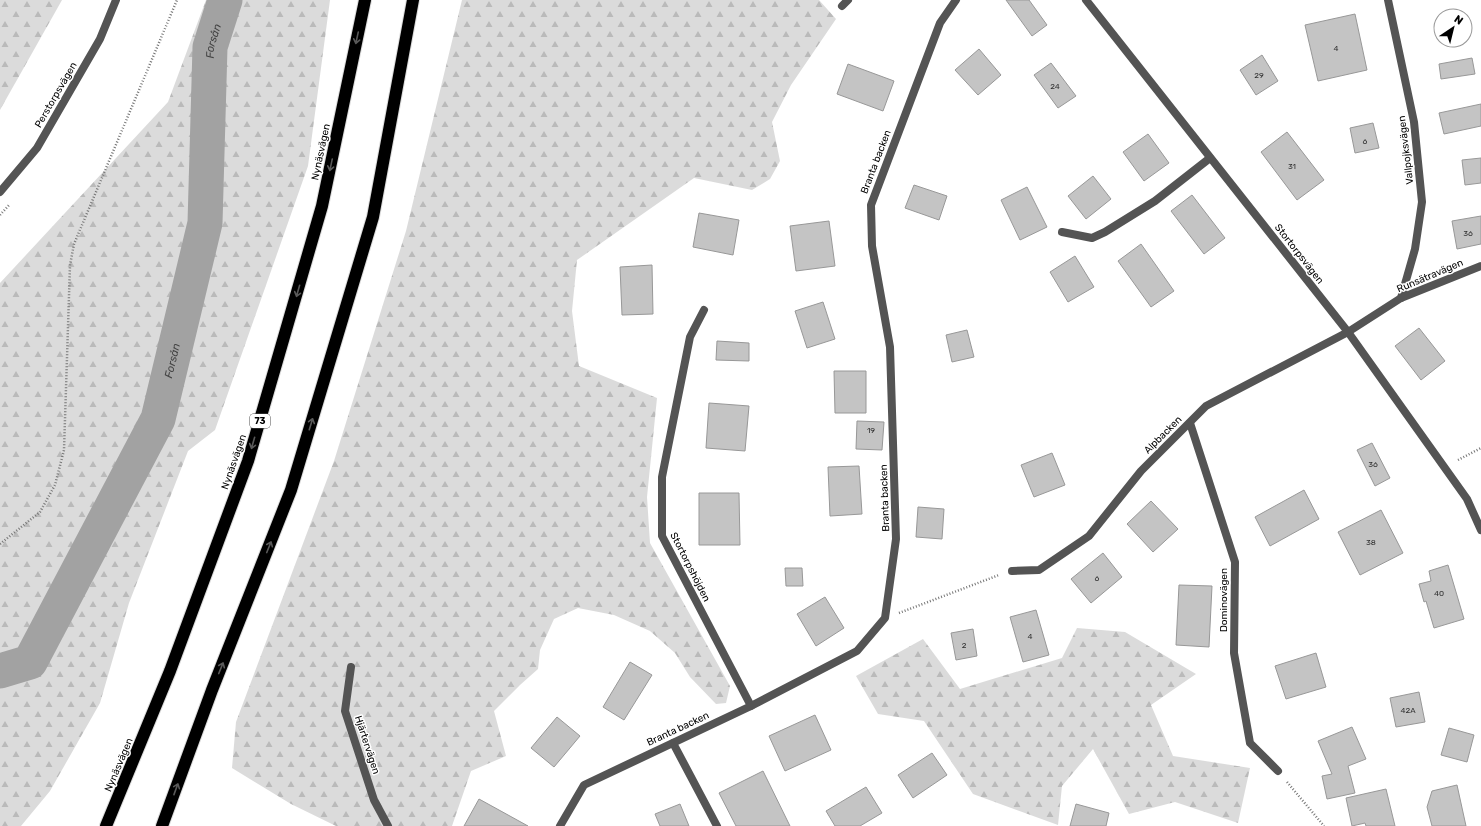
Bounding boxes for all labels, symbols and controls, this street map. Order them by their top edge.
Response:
north arrow [1433,8,1473,48]
text: N [1451,13,1465,28]
water label: Forsån [203,22,224,59]
one-way arrow [353,31,361,44]
house number: 4 [1334,44,1339,53]
street label: Perstorpsvägen [32,60,80,130]
house number: 29 [1254,71,1264,80]
house number: 24 [1050,82,1060,91]
street label: Vallpojksvägen [1396,115,1416,185]
street label: Nynäsvägen [309,123,333,181]
street label: Branta backen [858,128,894,196]
house number: 6 [1363,137,1368,146]
one-way arrow [326,159,334,172]
house number: 31 [1288,162,1296,171]
street label: Stortorpsvägen [1272,222,1326,286]
house number: 36 [1463,229,1473,238]
street label: Runsätravägen [1395,257,1465,295]
one-way arrow [293,284,301,297]
water label: Forsån [162,341,183,379]
road number: 73 [250,414,270,428]
street label: Alpbacken [1142,414,1184,456]
one-way arrow [308,418,315,431]
house number: 19 [867,426,875,435]
street label: Nynäsvägen [219,433,249,491]
one-way arrow [249,436,256,449]
house number: 36 [1368,460,1378,469]
street label: Branta backen [878,464,892,532]
street label: Stortorpshöjden [667,530,713,604]
house number: 38 [1366,538,1376,547]
one-way arrow [265,541,273,553]
street label: Dominovägen [1218,568,1230,632]
house number: 6 [1095,574,1100,583]
house number: 40 [1434,589,1444,598]
house number: 4 [1028,632,1033,641]
house number: 2 [962,641,967,650]
one-way arrow [217,662,225,674]
house number: 42A [1400,706,1416,715]
street label: Branta backen [645,709,711,749]
street label: Hjärtervägen [352,714,382,776]
street label: Nynäsvägen [102,736,136,794]
one-way arrow [172,784,180,796]

